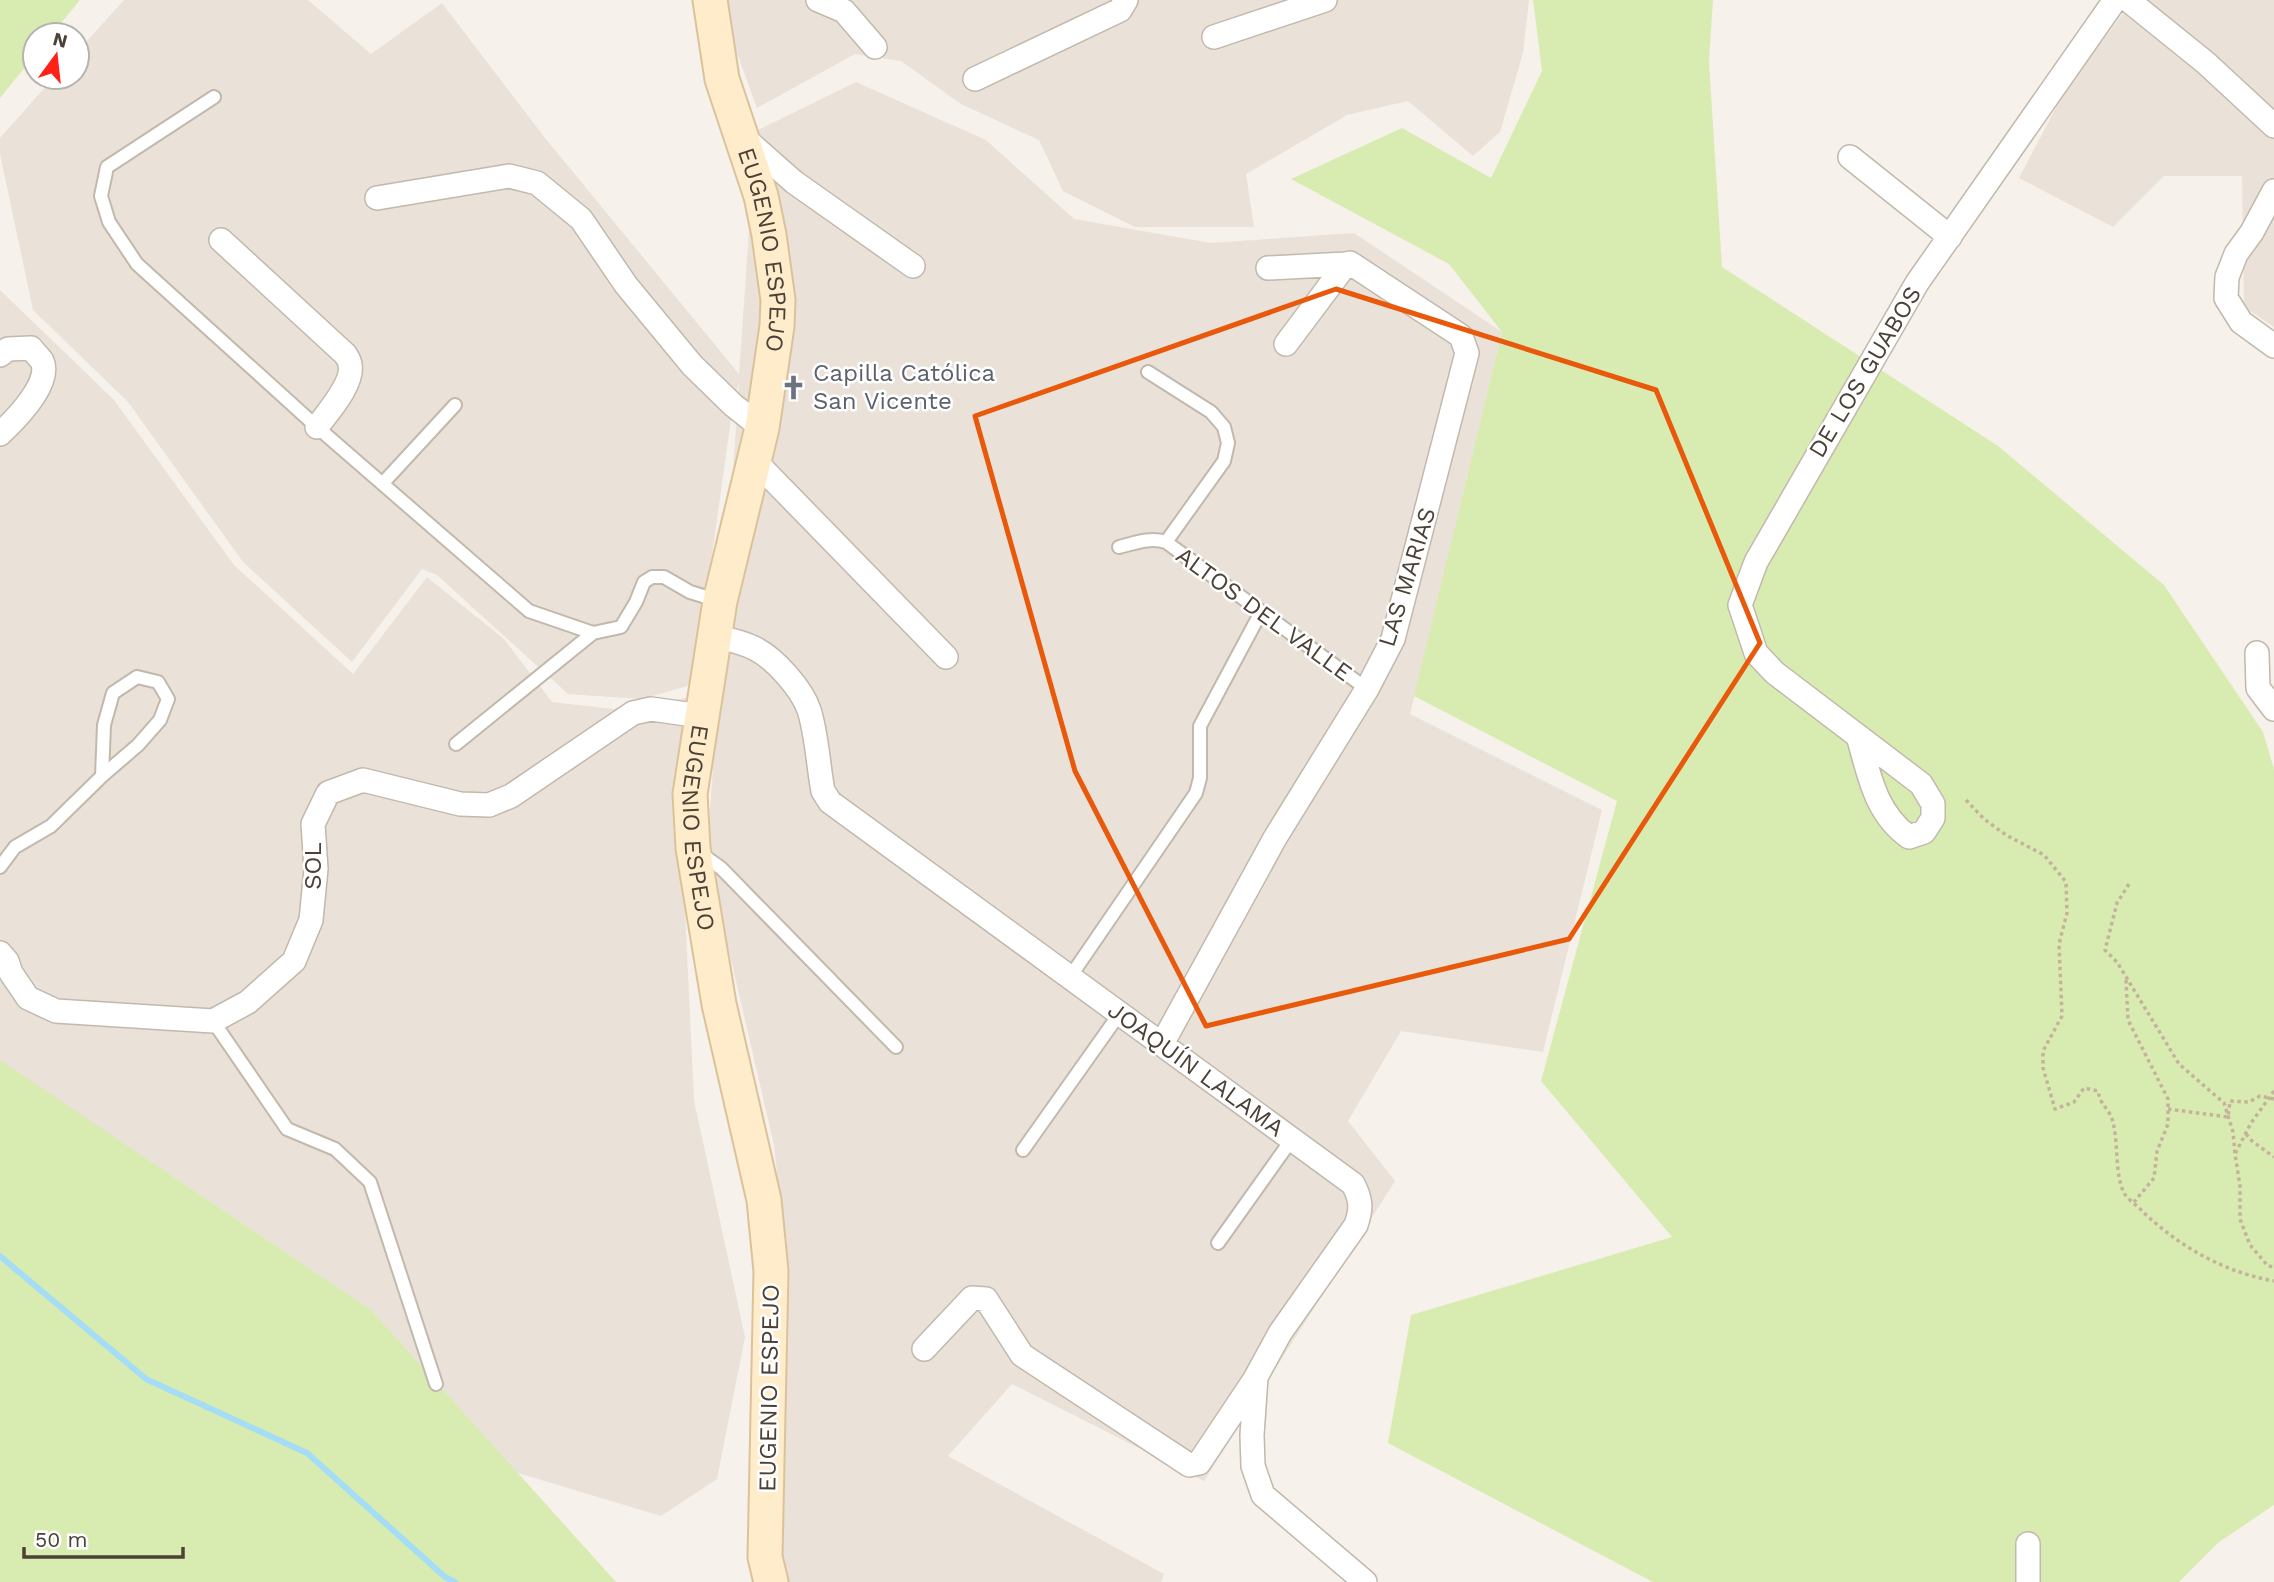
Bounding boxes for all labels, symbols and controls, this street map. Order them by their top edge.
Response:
north arrow [21,21,91,91]
text: N [50,27,70,53]
street label: EUGENIO ESPEJO [732,144,793,354]
street label: DE LOS GUABOS [1803,281,1927,463]
place label: Capilla Católica San Vicente [813,359,995,415]
church icon: Capilla Católica San Vicente [779,373,807,401]
street label: LAS MARIAS [1373,504,1441,650]
street label: ALTOS DEL VALLE [1171,541,1357,687]
street label: EUGENIO ESPEJO [676,723,721,933]
street label: SOL [299,842,327,890]
street label: JOAQUÍN LALAMA [1102,996,1290,1142]
street label: EUGENIO ESPEJO [753,1284,785,1492]
scale bar [24,1516,184,1560]
text: 50 m [35,1527,87,1552]

